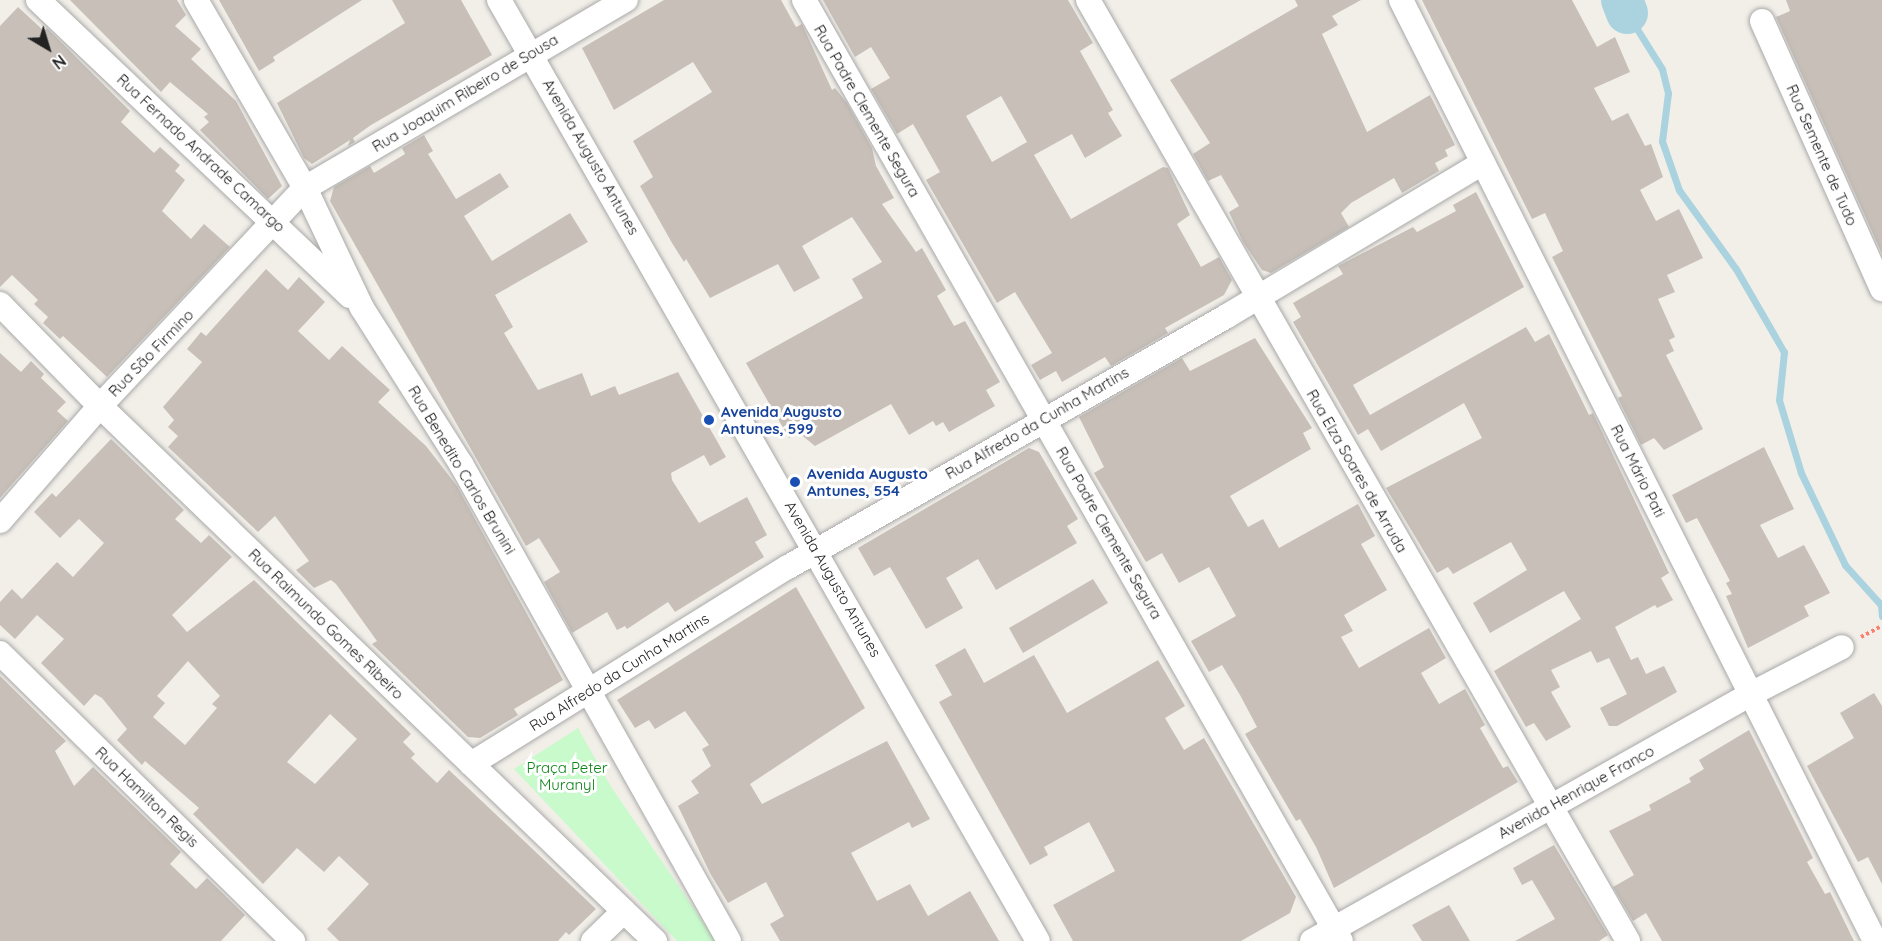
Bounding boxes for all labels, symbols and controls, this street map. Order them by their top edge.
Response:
north arrow [18,18,78,78]
street label: Rua Padre Clemente Segura [810,22,924,200]
street label: Rua Joaquim Ribeiro de Sousa [369,30,561,156]
text: N [48,51,70,74]
street label: Rua Fernado Andrade Camargo [113,70,289,236]
street label: Avenida Augusto Antunes [539,76,643,238]
street label: Rua Semente de Tudo [1783,82,1861,228]
street label: Rua São Firmino [105,306,197,400]
street label: Rua Alfredo da Cunha Martins [942,363,1132,483]
street label: Rua Benedito Carlos Brunini [404,382,520,558]
street label: Rua Elza Soares de Arruda [1303,386,1411,556]
place label: Avenida Augusto Antunes, 599 [721,402,842,437]
marker: Avenida Augusto Antunes, 599 [702,413,716,427]
street label: Rua Mário Pati [1607,422,1669,520]
street label: Rua Padre Clemente Segura [1052,444,1166,622]
place label: Avenida Augusto Antunes, 554 [807,464,928,499]
marker: Avenida Augusto Antunes, 554 [788,475,802,489]
street label: Avenida Augusto Antunes [781,498,885,660]
street label: Rua Raimundo Gomes Ribeiro [245,545,407,703]
street label: Rua Alfredo da Cunha Martins [526,609,712,735]
street label: Avenida Henrique Franco [1495,742,1657,842]
street label: Rua Hamilton Regis [92,743,202,851]
park label: Praça Peter Muranyl [526,758,608,793]

